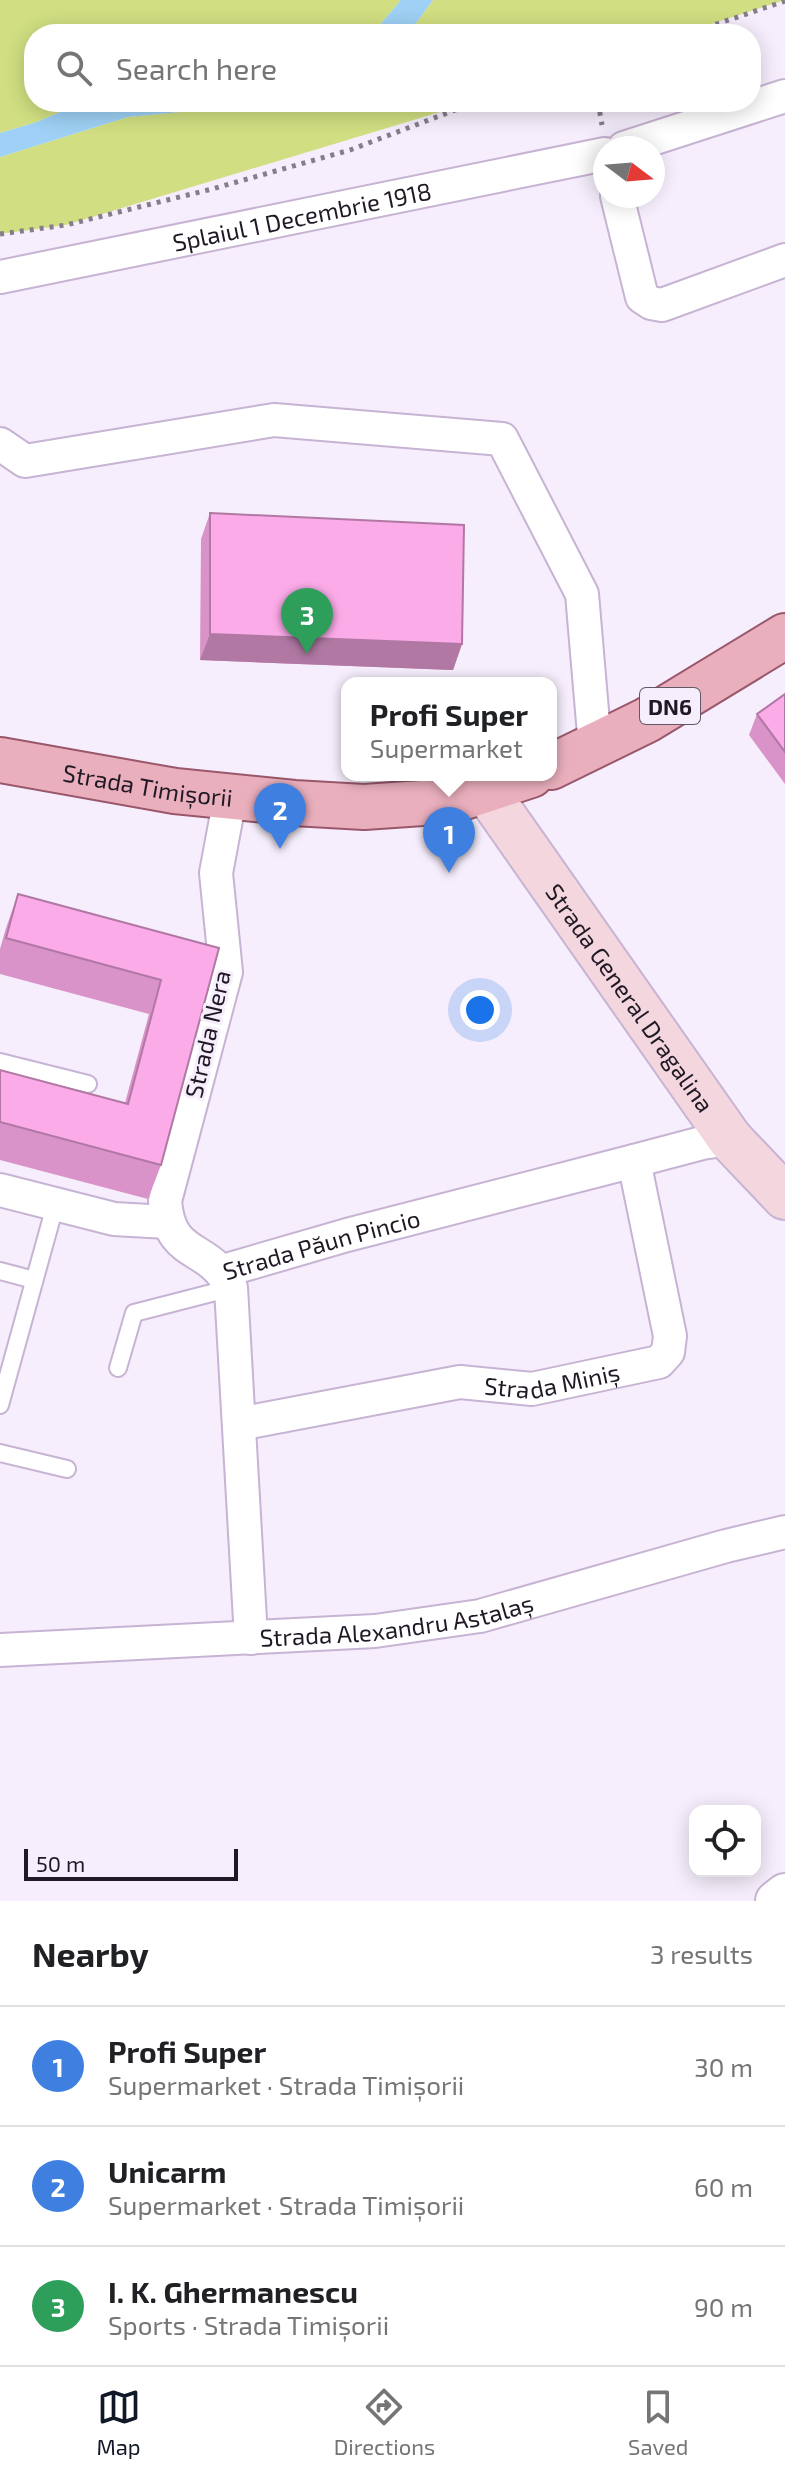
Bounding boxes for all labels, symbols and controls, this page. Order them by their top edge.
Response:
search box [24,24,761,112]
icon: search [52,46,96,90]
text: Search here [116,50,277,86]
north arrow [593,136,665,208]
street label: Splaiul 1 Decembrie 1918 [170,175,434,256]
pin: 3 [281,588,333,654]
popup [341,677,557,781]
road number: DN6 [640,688,700,724]
text: Profi Super [370,696,528,732]
text: Supermarket [370,732,523,763]
street label: Strada Timișorii [61,757,234,811]
pin: 2 [254,783,306,849]
pin: 1 [423,807,475,873]
street label: Strada General Dragalina [541,877,721,1117]
street label: Strada Nera [178,967,236,1101]
your location [460,990,500,1030]
street label: Strada Păun Pincio [219,1202,423,1285]
street label: Strada Miniș [483,1356,623,1404]
street label: Strada Alexandru Astalaș [259,1587,537,1651]
map controls [689,1805,761,1877]
button: locate [689,1805,761,1877]
scale bar [24,1845,238,1881]
text: 50 m [36,1850,85,1876]
text: Nearby [32,1933,149,1974]
text: 3 results [650,1938,753,1969]
text: Profi Super [108,2033,266,2069]
text: 1 [52,2051,64,2082]
text: 30 m [694,2051,753,2082]
text: Supermarket · Strada Timișorii [108,2069,464,2100]
text: Unicarm [108,2153,227,2189]
text: 2 [50,2171,66,2202]
text: 60 m [694,2171,753,2202]
text: Supermarket · Strada Timișorii [108,2189,464,2220]
text: I. K. Ghermanescu [108,2273,358,2309]
text: 3 [51,2291,65,2322]
text: 90 m [694,2291,753,2322]
text: Sports · Strada Timișorii [108,2309,389,2340]
tab: Map [97,2385,141,2459]
tab: Directions [334,2385,435,2459]
tab: Saved [628,2385,688,2459]

